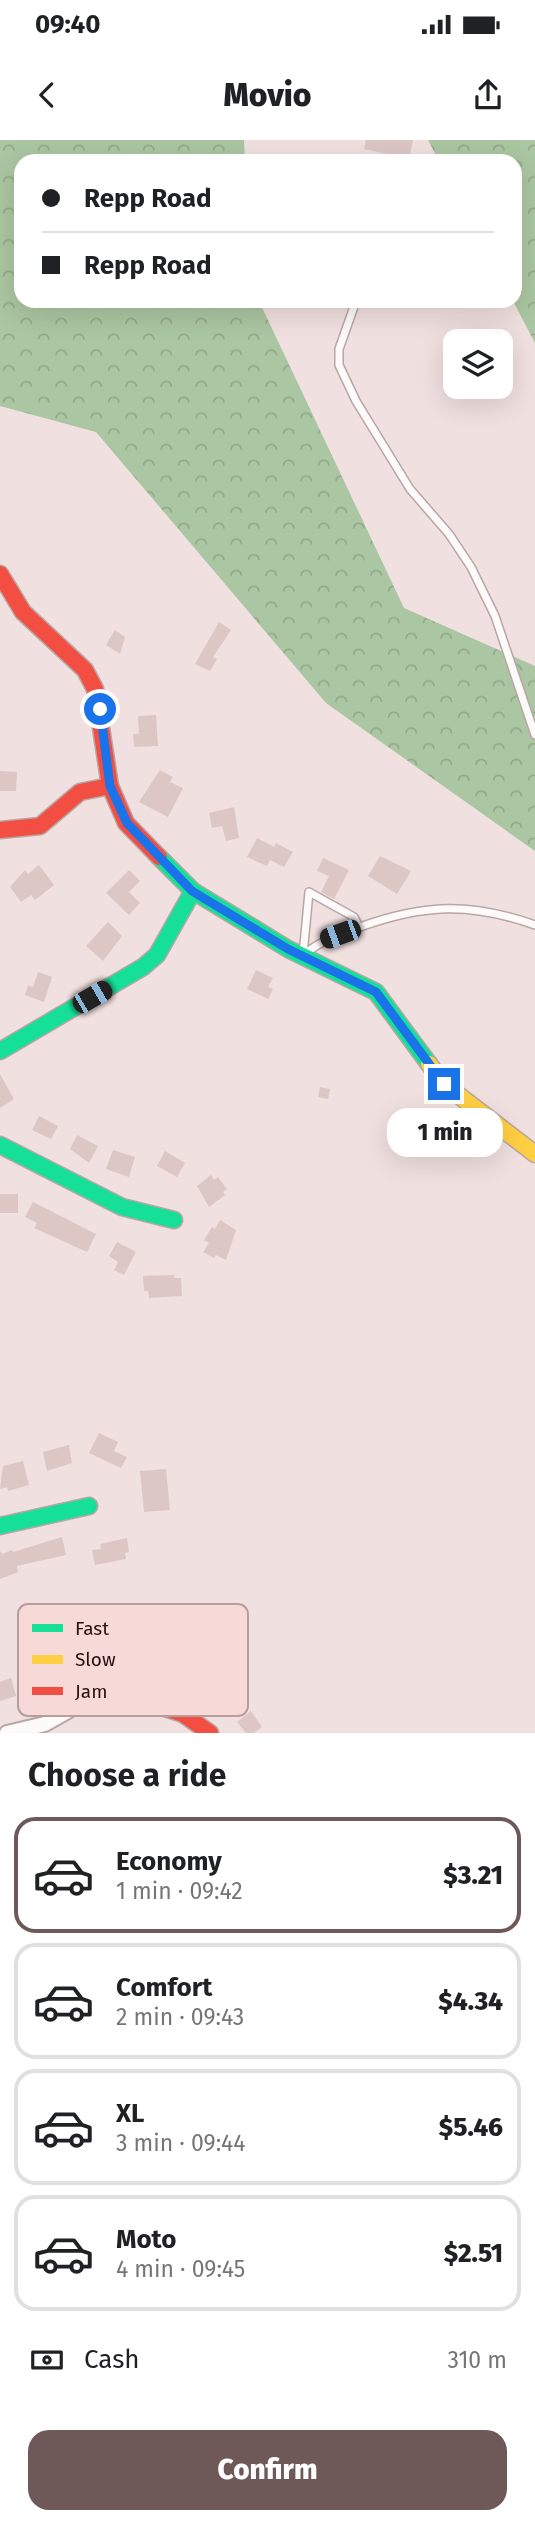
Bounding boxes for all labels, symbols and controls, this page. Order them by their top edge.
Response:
text: 09:40 [35,9,101,40]
icon: back [28,76,66,114]
text: Movio [223,76,312,114]
icon: share [469,76,507,114]
text: Repp Road [84,183,212,214]
text: Repp Road [84,250,212,281]
map controls [443,329,513,399]
button: layers [443,329,513,399]
route start [84,693,116,725]
car [317,917,364,951]
car [69,977,116,1017]
route end [428,1068,460,1100]
callout: 1 min [386,1108,502,1158]
text: 1 min [417,1118,473,1146]
legend [18,1604,248,1716]
text: Fast [75,1617,109,1640]
text: Slow [75,1648,116,1671]
text: Jam [75,1680,107,1703]
text: Choose a ride [28,1756,226,1794]
icon: car [32,1844,95,1907]
text: Economy [116,1846,222,1877]
text: $3.21 [443,1860,503,1891]
text: 1 min · 09:42 [116,1877,243,1905]
icon: car [32,1970,95,2033]
text: Comfort [116,1972,212,2003]
text: $4.34 [438,1986,503,2017]
text: 2 min · 09:43 [116,2003,244,2031]
icon: car [32,2096,95,2159]
text: XL [116,2098,144,2129]
text: $5.46 [439,2112,503,2143]
text: 3 min · 09:44 [116,2129,246,2157]
icon: car [32,2222,95,2285]
text: Moto [116,2224,176,2255]
text: $2.51 [444,2238,503,2269]
text: 4 min · 09:45 [116,2255,245,2283]
icon: cash [28,2341,66,2379]
text: Cash [84,2344,140,2375]
text: 310 m [447,2346,507,2374]
button: Confirm [28,2430,507,2510]

